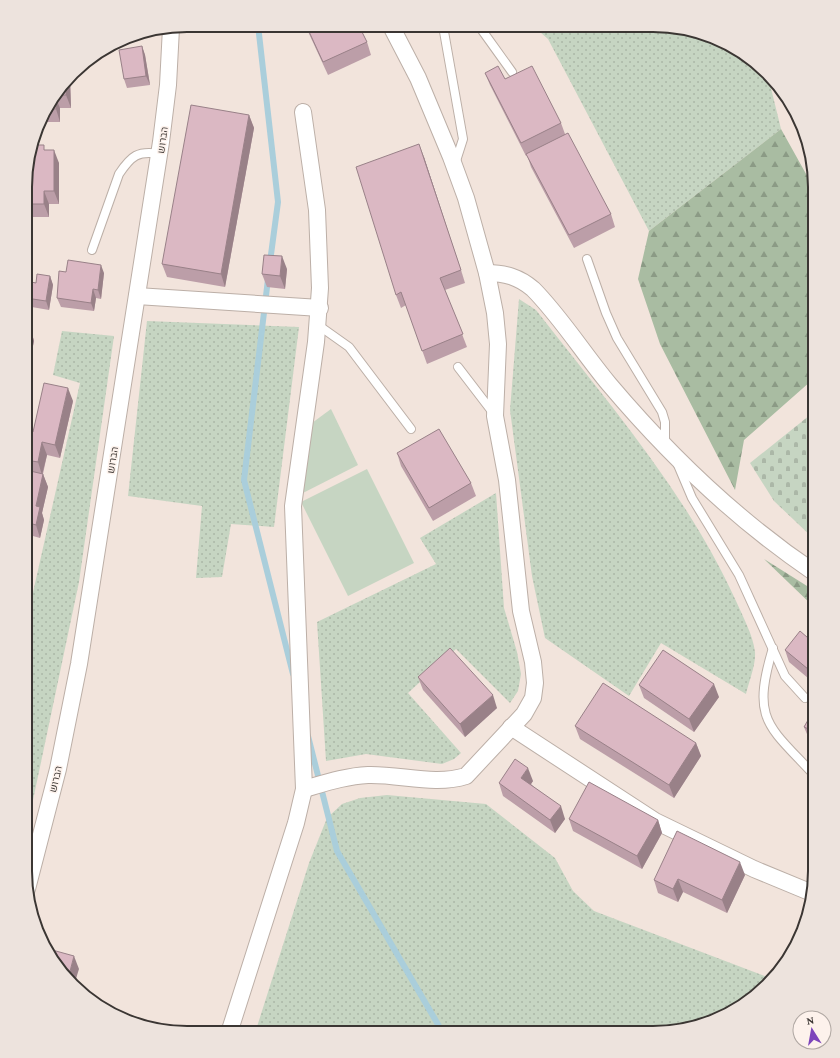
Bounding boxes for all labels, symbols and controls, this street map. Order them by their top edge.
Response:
street label: הברוש [155,126,170,154]
street label: הברוש [105,446,120,474]
street label: הברוש [47,765,64,793]
north arrow [792,1010,832,1050]
text: N [805,1013,815,1027]

